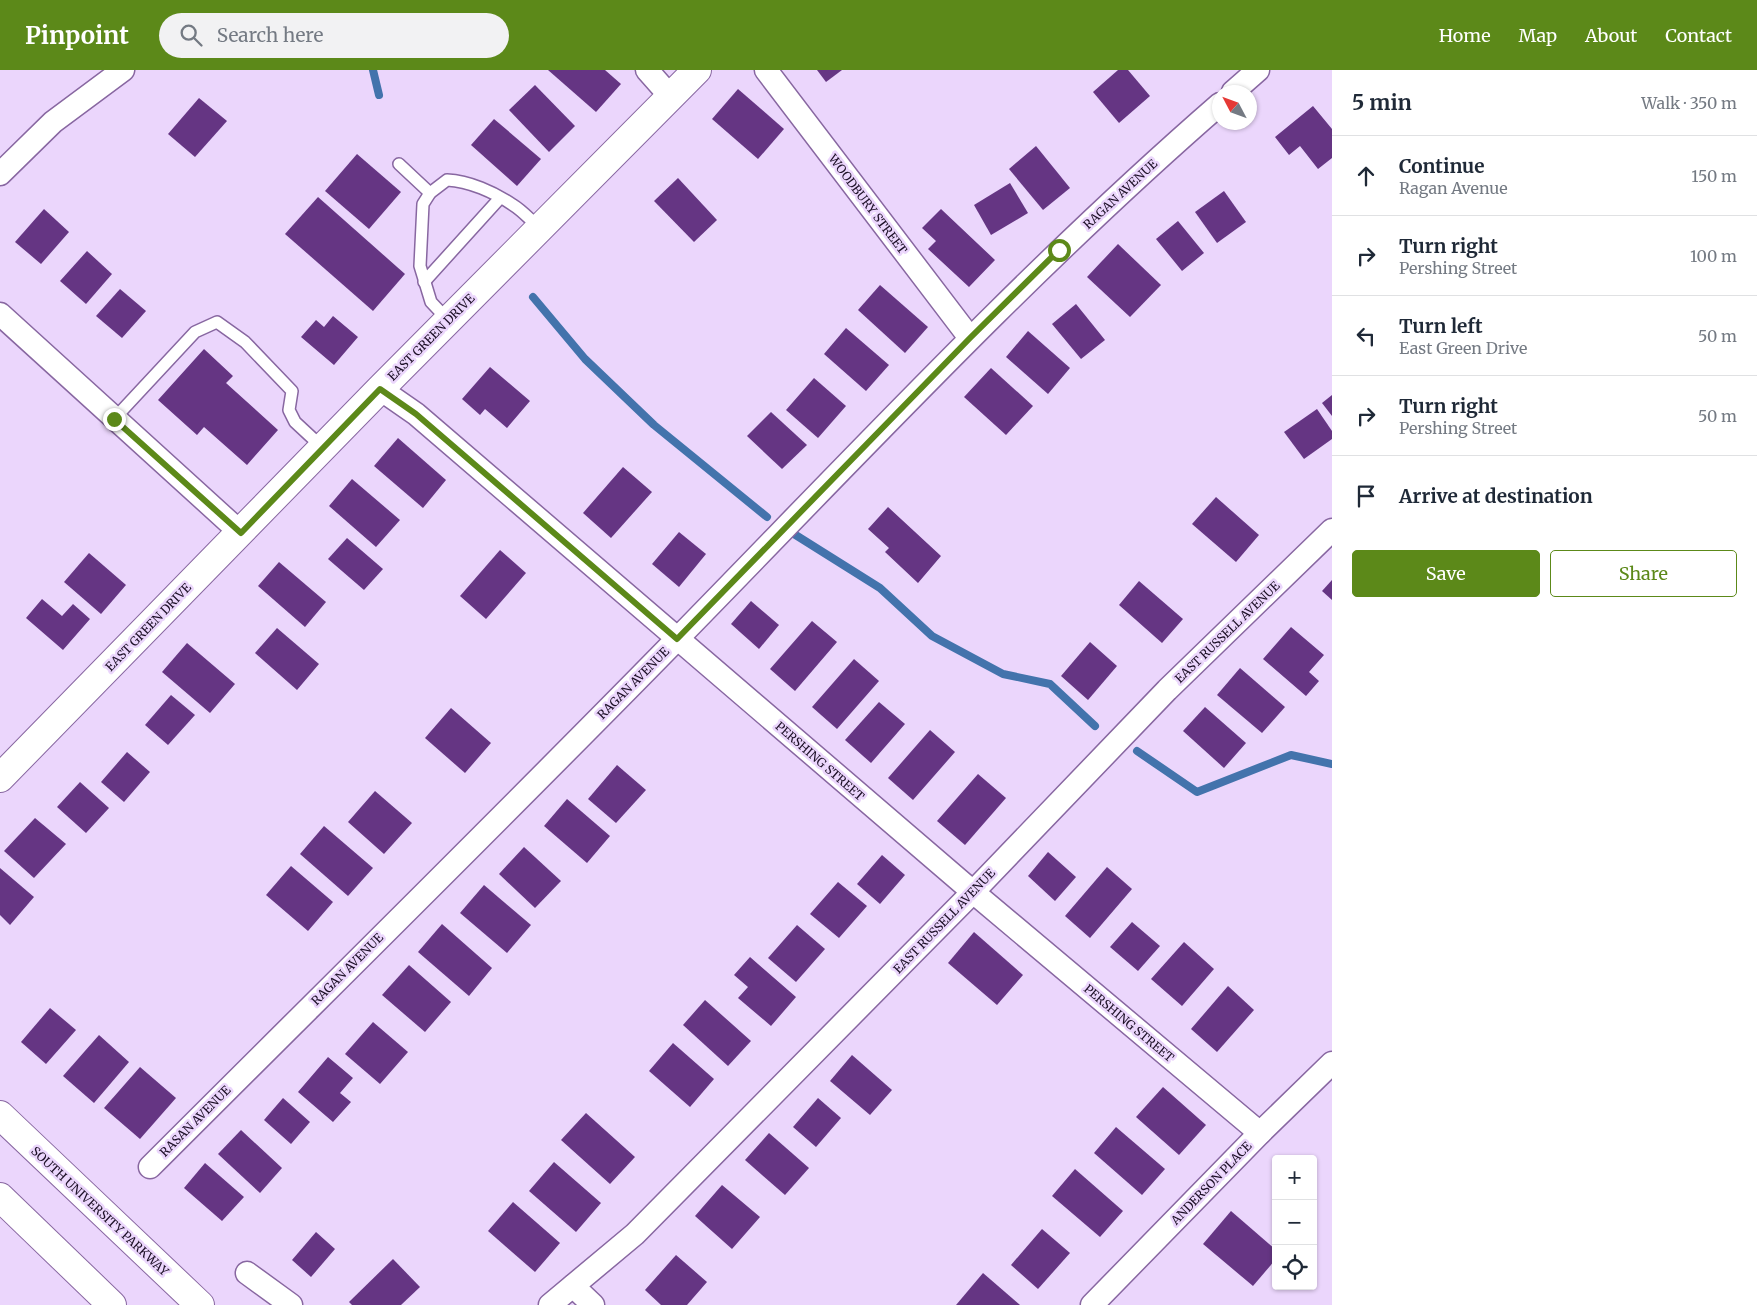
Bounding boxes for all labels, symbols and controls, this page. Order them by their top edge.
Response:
search box [159,13,509,58]
text: Pinpoint [25,20,129,51]
icon: search [177,21,205,49]
text: Search here [217,23,323,47]
text: Home [1439,24,1491,47]
text: Map [1519,24,1557,47]
text: About [1585,24,1637,47]
text: Contact [1665,24,1732,47]
north arrow [1212,85,1257,130]
text: 5 min [1352,89,1412,116]
text: Walk · 350 m [1641,93,1737,113]
street label: WOODBURY STREET [825,150,911,257]
text: Continue [1399,154,1485,178]
street label: RAGAN AVENUE [1080,156,1160,232]
icon: ahead [1352,162,1380,190]
text: 150 m [1691,166,1737,186]
text: Ragan Avenue [1399,178,1508,198]
text: Turn right [1399,234,1498,258]
route start [1048,239,1071,262]
icon: right [1352,242,1380,270]
text: 100 m [1690,246,1737,266]
text: Pershing Street [1399,258,1517,278]
street label: EAST GREEN DRIVE [384,290,478,384]
text: Turn left [1399,314,1483,338]
icon: left [1352,322,1380,350]
text: 50 m [1698,326,1737,346]
text: East Green Drive [1399,338,1527,358]
text: Turn right [1399,394,1498,418]
icon: right [1352,402,1380,430]
text: 50 m [1698,406,1737,426]
route end [103,408,126,431]
text: Pershing Street [1399,418,1517,438]
icon: arrive [1352,482,1380,510]
text: Arrive at destination [1399,484,1593,508]
button: Save [1352,550,1540,597]
button: Share [1550,550,1737,597]
street label: EAST RUSSELL AVENUE [1172,578,1283,686]
street label: EAST GREEN DRIVE [102,580,194,674]
street label: RAGAN AVENUE [594,644,672,722]
street label: PERSHING STREET [773,718,868,804]
street label: EAST RUSSELL AVENUE [890,865,998,976]
street label: RAGAN AVENUE [308,930,386,1008]
street label: PERSHING STREET [1081,981,1177,1065]
street label: RASAN AVENUE [156,1082,234,1160]
street label: ANDERSON PLACE [1167,1138,1255,1228]
street label: SOUTH UNIVERSITY PARKWAY [28,1143,172,1279]
map controls [1272,1155,1317,1290]
button: + [1272,1155,1317,1200]
button: − [1272,1200,1317,1245]
button: locate [1272,1245,1317,1290]

